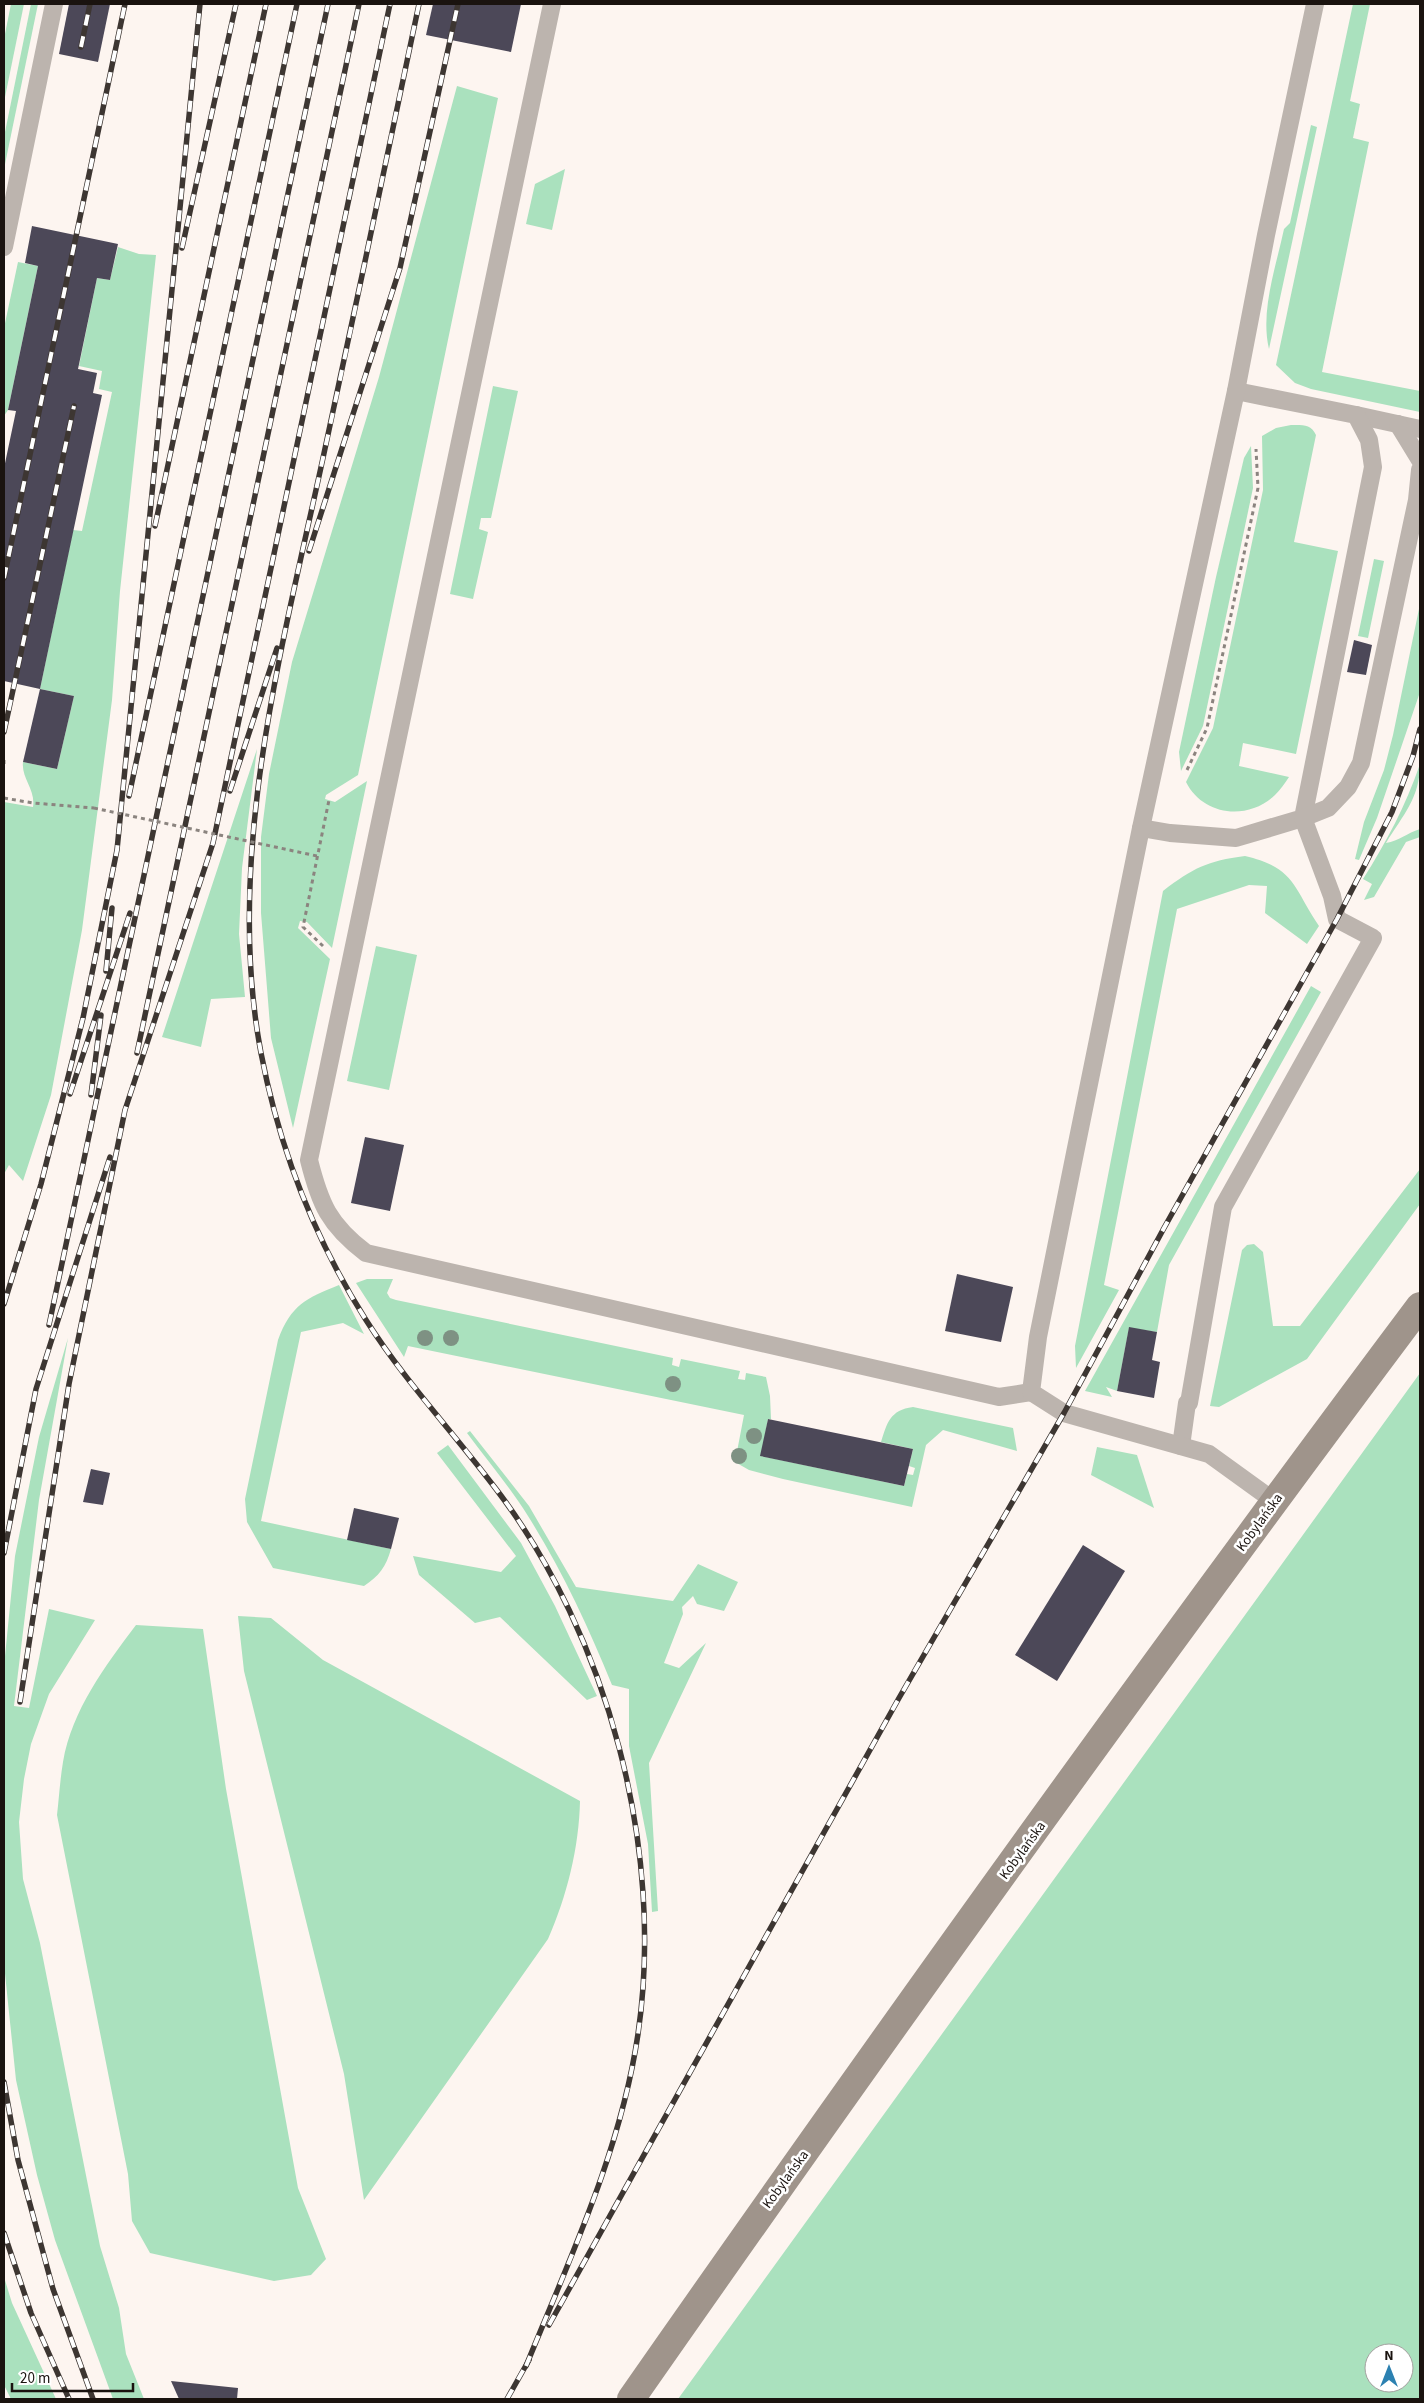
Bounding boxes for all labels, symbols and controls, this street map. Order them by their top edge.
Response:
street label: Kobylańska [1232,1489,1288,1556]
street label: Kobylańska [995,1817,1051,1884]
street label: Kobylańska [758,2146,814,2213]
north arrow [1364,2343,1414,2393]
text: N [1384,2346,1394,2366]
scale bar [12,2360,134,2392]
text: 20 m [20,2368,50,2389]

